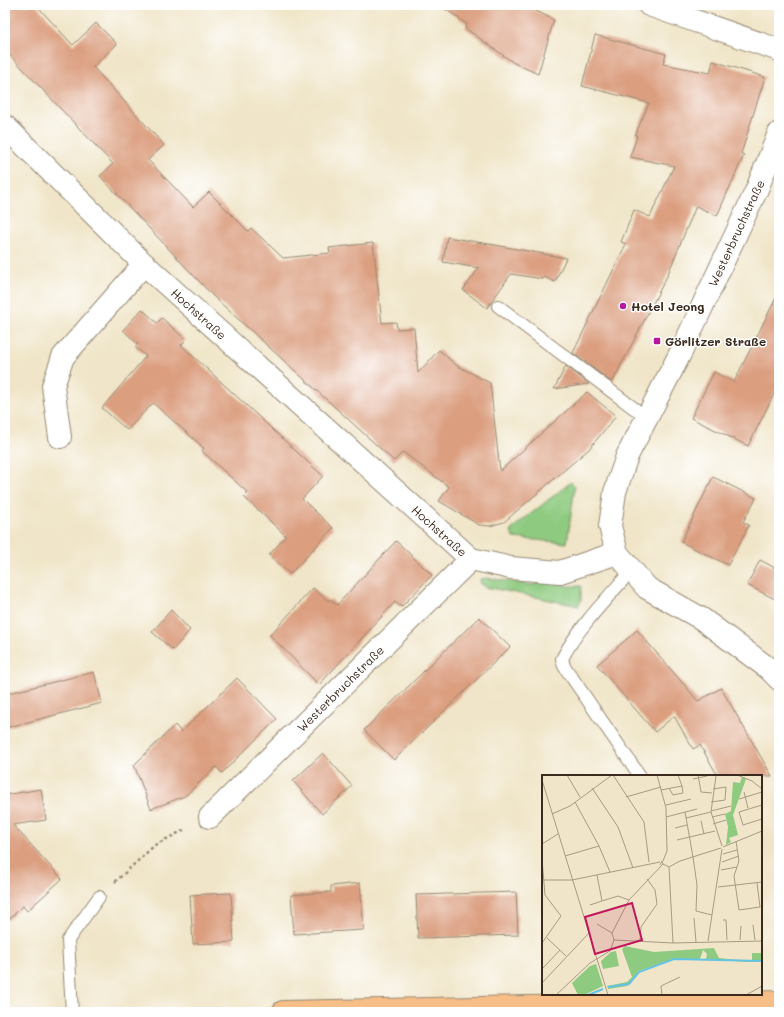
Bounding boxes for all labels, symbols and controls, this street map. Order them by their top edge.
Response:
street label: Westerbruchstraße [704,177,768,289]
street label: Hochstraße [168,285,230,343]
place label: Hotel Jeong [631,298,704,314]
marker: Hotel Jeong [618,301,628,311]
place label: Görlitzer Straße [665,333,766,349]
marker: Görlitzer Straße [652,336,662,346]
street label: Hochstraße [409,502,471,560]
street label: Westerbruchstraße [293,642,387,735]
inset map [542,775,762,995]

